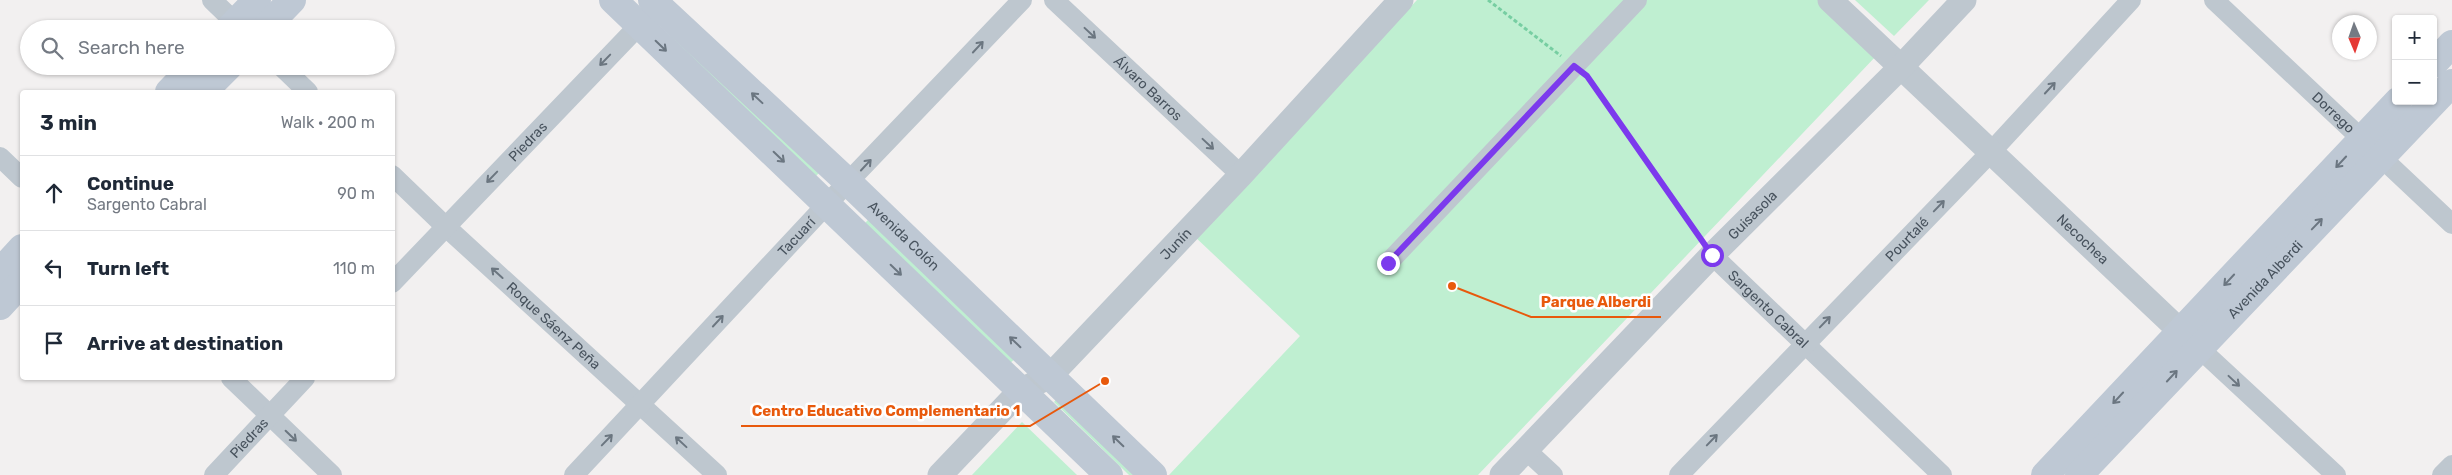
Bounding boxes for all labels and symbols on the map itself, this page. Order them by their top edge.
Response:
north arrow [2332,15,2377,60]
one-way arrow [1083,27,1096,39]
one-way arrow [655,39,667,52]
one-way arrow [972,41,984,53]
street label: Álvaro Barros [1110,51,1186,124]
one-way arrow [599,54,611,67]
one-way arrow [2044,82,2056,95]
street label: Dorrego [2308,88,2358,137]
one-way arrow [751,92,764,104]
street label: Piedras [505,118,551,165]
one-way arrow [1202,138,1215,150]
one-way arrow [772,151,784,163]
one-way arrow [2335,156,2347,168]
one-way arrow [860,158,872,171]
one-way arrow [486,171,498,184]
street label: Guisasola [1724,187,1780,243]
street label: Avenida Colón [864,197,943,274]
one-way arrow [1932,200,1945,212]
street label: Necochea [2053,210,2112,268]
street label: Tacuarí [774,213,819,260]
street label: Pourtalé [1882,213,1932,265]
one-way arrow [2311,218,2323,230]
street label: Junín [1157,224,1195,263]
street label: Avenida Alberdi [2224,237,2306,322]
route start [1701,244,1724,267]
route end [1377,252,1400,275]
one-way arrow [890,264,902,276]
street label: Sargento Cabral [1725,266,1812,351]
one-way arrow [490,267,503,279]
one-way arrow [2223,274,2235,287]
street label: Roque Sáenz Peña [503,278,604,373]
callout: Parque Alberdi [1531,287,1661,317]
text: Parque Alberdi [1541,293,1651,311]
one-way arrow [712,315,724,327]
one-way arrow [1819,316,1831,328]
one-way arrow [1008,336,1021,348]
one-way arrow [2166,370,2178,382]
one-way arrow [2228,375,2241,387]
one-way arrow [2112,392,2124,405]
callout: Centro Educativo Complementario 1 [741,396,1030,426]
text: Centro Educativo Complementario 1 [752,402,1020,420]
street label: Piedras [226,414,272,461]
one-way arrow [285,430,297,442]
one-way arrow [601,433,613,446]
one-way arrow [1706,433,1718,446]
one-way arrow [1112,435,1124,447]
one-way arrow [674,436,687,448]

